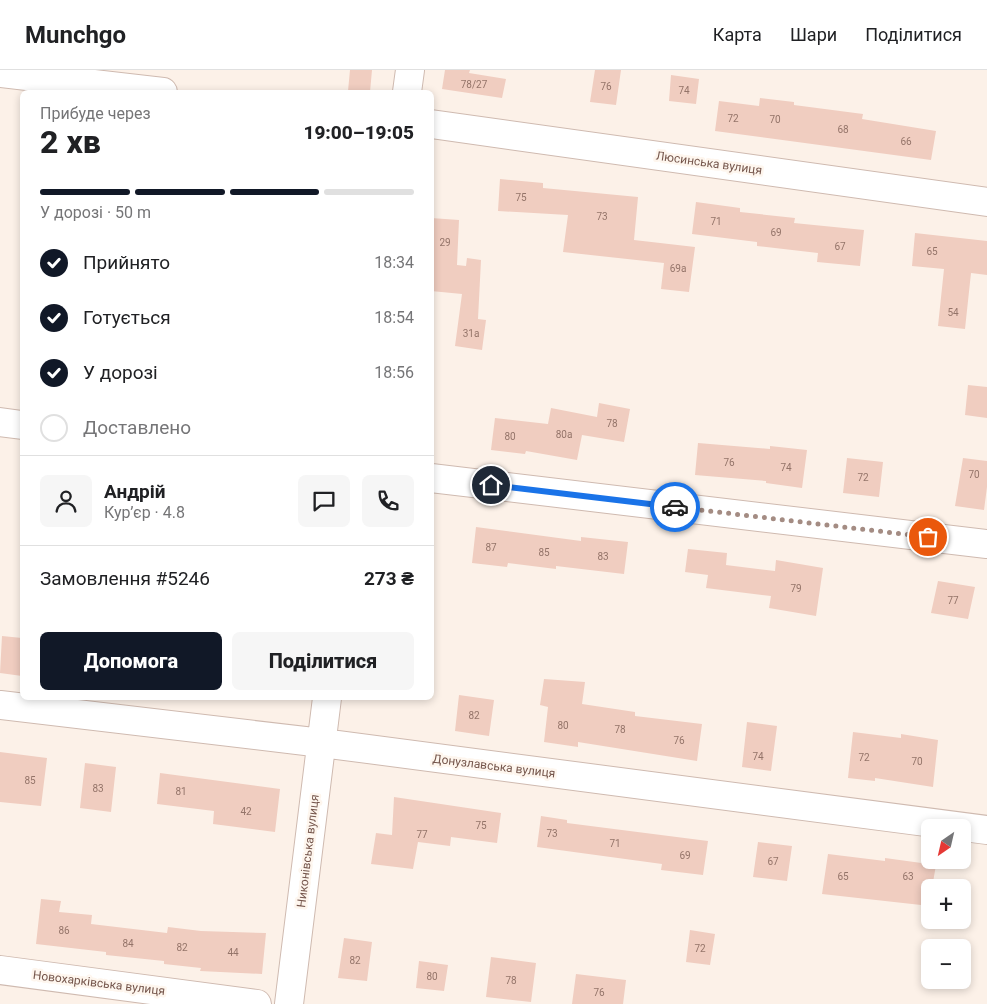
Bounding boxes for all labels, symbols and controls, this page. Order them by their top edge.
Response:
text: Munchgo [25,21,126,49]
text: Карта [713,24,762,45]
text: Шари [790,24,837,45]
text: Поділитися [865,24,962,45]
house number: 78/27 [461,79,488,90]
house number: 76 [600,81,612,92]
house number: 74 [678,85,690,96]
text: Прибуде через [40,104,151,123]
house number: 72 [727,113,739,124]
house number: 70 [769,114,781,125]
text: 19:00–19:05 [303,121,414,144]
text: 2 хв [40,123,101,161]
house number: 68 [837,124,849,135]
house number: 66 [900,136,912,147]
street label: Люсинська вулиця [655,149,763,177]
house number: 75 [515,192,527,203]
text: У дорозі · 50 m [40,203,151,222]
house number: 73 [596,211,608,222]
house number: 71 [710,216,722,227]
house number: 69 [770,227,782,238]
house number: 29 [439,237,451,248]
house number: 67 [834,241,846,252]
house number: 65 [926,246,938,257]
icon: check [40,249,68,277]
text: Прийнято [83,251,170,274]
text: 18:34 [374,253,414,272]
house number: 69а [670,263,686,274]
icon: check [40,304,68,332]
text: Готується [83,306,171,329]
house number: 54 [947,307,959,318]
text: 18:54 [374,308,414,327]
house number: 31а [463,328,479,339]
icon: check [40,359,68,387]
text: У дорозі [83,361,158,384]
text: 18:56 [374,363,414,382]
text: Доставлено [83,416,191,439]
house number: 78 [606,418,618,429]
house number: 80а [556,429,572,440]
house number: 80 [504,431,516,442]
house number: 76 [723,457,735,468]
house number: 74 [780,462,792,473]
pin [470,464,512,506]
house number: 70 [968,469,980,480]
icon: home [477,471,505,499]
house number: 72 [857,472,869,483]
button: person [40,475,92,527]
button: chat [298,475,350,527]
button: phone [362,475,414,527]
text: Андрій [104,480,166,503]
courier [650,482,700,532]
icon: car [661,493,689,521]
text: Кур’єр · 4.8 [104,503,185,522]
pin [907,516,949,558]
icon: bag [914,523,942,551]
house number: 87 [485,542,497,553]
house number: 85 [538,547,550,558]
house number: 83 [597,551,609,562]
text: Замовлення #5246 [40,567,210,590]
text: 273 ₴ [364,567,414,590]
house number: 79 [790,583,802,594]
house number: 77 [947,595,959,606]
button: Допомога [40,632,222,690]
button: Поділитися [232,632,414,690]
house number: 82 [468,710,480,721]
house number: 80 [557,720,569,731]
house number: 78 [614,724,626,735]
house number: 76 [673,735,685,746]
house number: 74 [752,751,764,762]
street label: Донузлавська вулиця [432,752,556,780]
house number: 72 [858,752,870,763]
house number: 70 [911,756,923,767]
house number: 85 [24,775,36,786]
house number: 83 [92,783,104,794]
house number: 81 [175,786,187,797]
street label: Никонівська вулиця [294,794,322,908]
house number: 42 [240,806,252,817]
north arrow [921,819,971,869]
map controls [921,819,971,989]
house number: 75 [475,820,487,831]
house number: 73 [546,828,558,839]
house number: 77 [416,829,428,840]
house number: 71 [609,838,621,849]
house number: 69 [679,850,691,861]
house number: 67 [767,856,779,867]
house number: 65 [837,871,849,882]
house number: 63 [902,871,914,882]
button: + [921,879,971,929]
house number: 86 [58,925,70,936]
house number: 84 [122,938,134,949]
button: − [921,939,971,989]
house number: 82 [176,942,188,953]
house number: 72 [694,943,706,954]
house number: 44 [227,947,239,958]
house number: 82 [349,955,361,966]
street label: Новохарківська вулиця [32,968,166,998]
house number: 80 [426,971,438,982]
house number: 78 [505,975,517,986]
house number: 76 [593,987,605,998]

